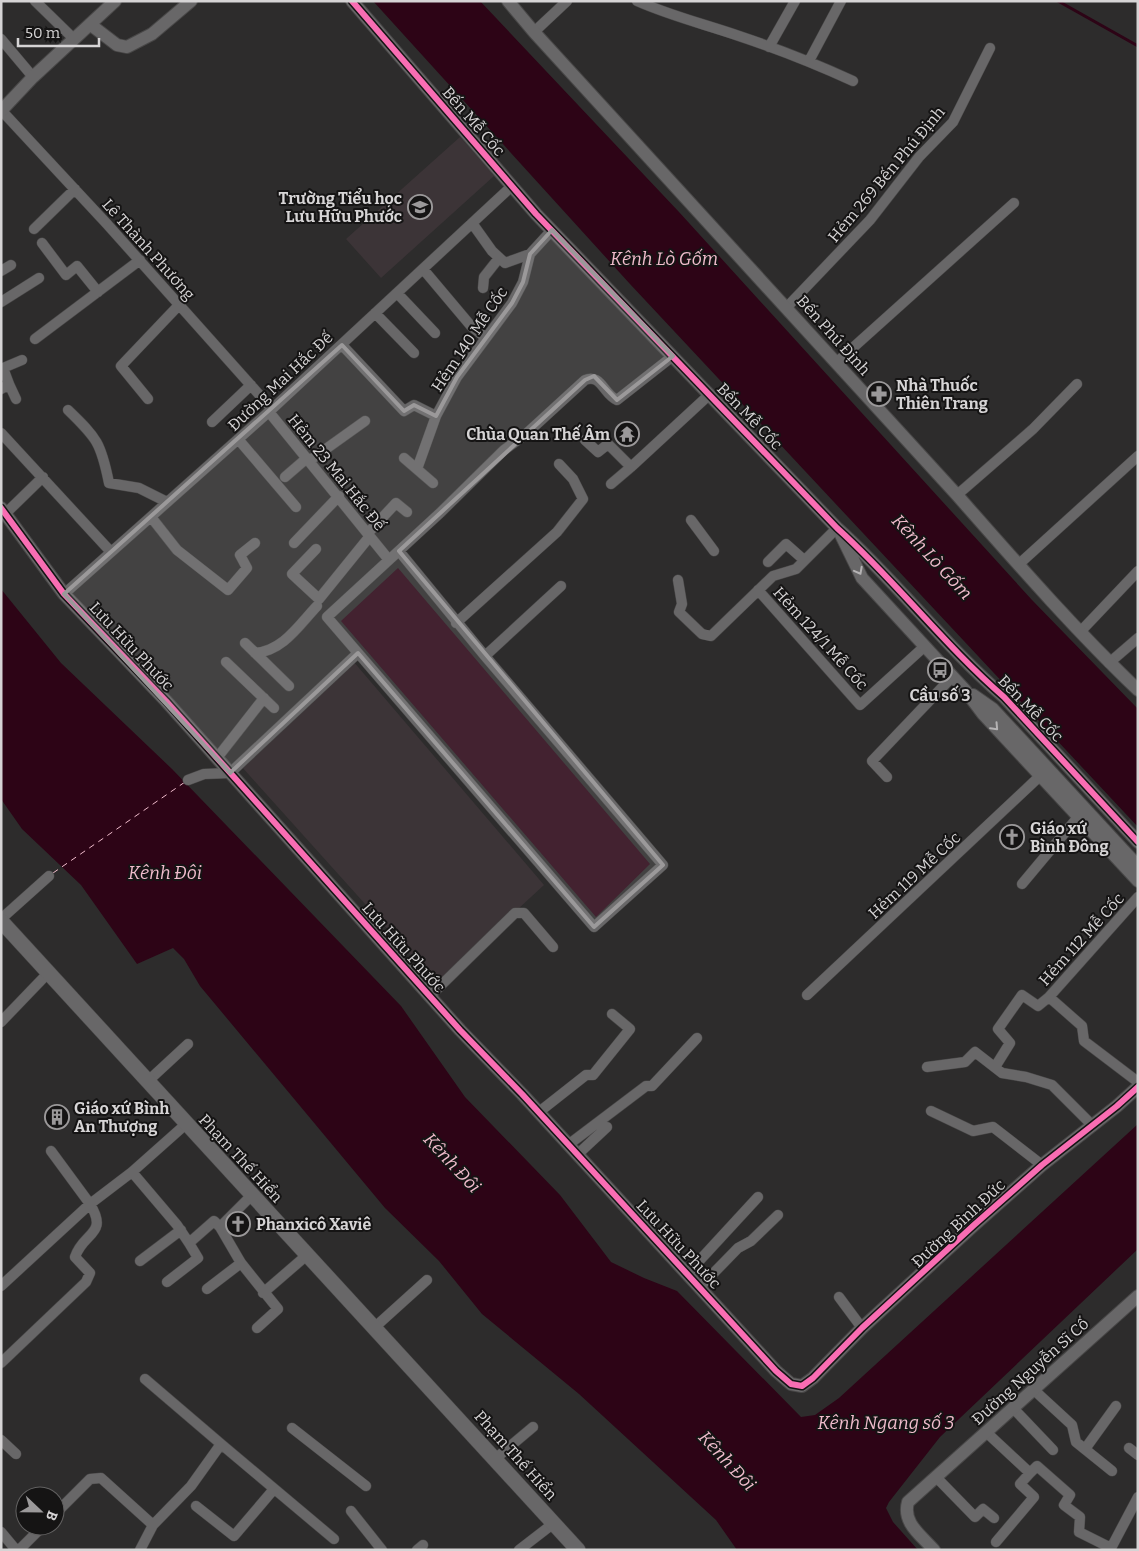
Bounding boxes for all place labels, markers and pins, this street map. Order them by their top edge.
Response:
place label: Trường Tiểu học Lưu Hữu Phước [279,188,402,226]
school or university icon: Trường Tiểu học Lưu Hữu Phước [407,194,433,220]
place label: Nhà Thuốc Thiên Trang [896,375,988,413]
pharmacy icon: Nhà Thuốc Thiên Trang [866,381,892,407]
temple icon: Chùa Quan Thế Âm [614,421,640,447]
place label: Chùa Quan Thế Âm [466,424,611,444]
bus stop icon: Cầu số 3 [927,657,953,683]
place label: Cầu số 3 [909,685,971,705]
place label: Giáo xứ Bình Đông [1030,819,1109,856]
church icon: Giáo xứ Bình Đông [999,824,1025,850]
place label: Giáo xứ Bình An Thượng [74,1099,169,1136]
building icon: Giáo xứ Bình An Thượng [44,1104,70,1130]
church icon: Phanxicô Xaviê [225,1211,251,1237]
place label: Phanxicô Xaviê [256,1215,371,1234]

